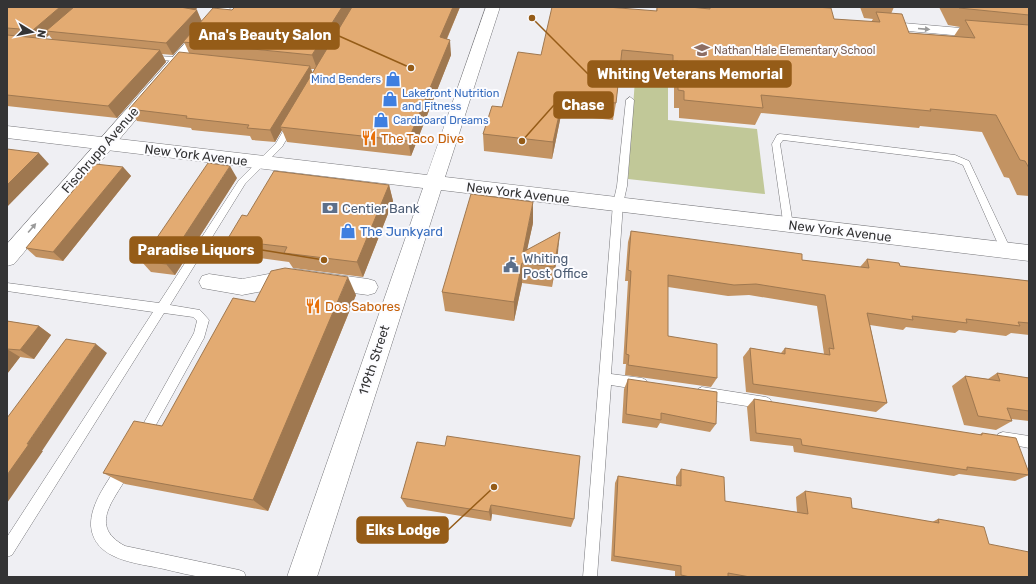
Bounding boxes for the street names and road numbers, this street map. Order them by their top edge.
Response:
street label: Fischrupp Avenue [59,104,141,196]
street label: New York Avenue [144,141,248,169]
street label: New York Avenue [466,179,570,207]
street label: New York Avenue [788,217,892,245]
street label: 119th Street [356,323,392,397]

